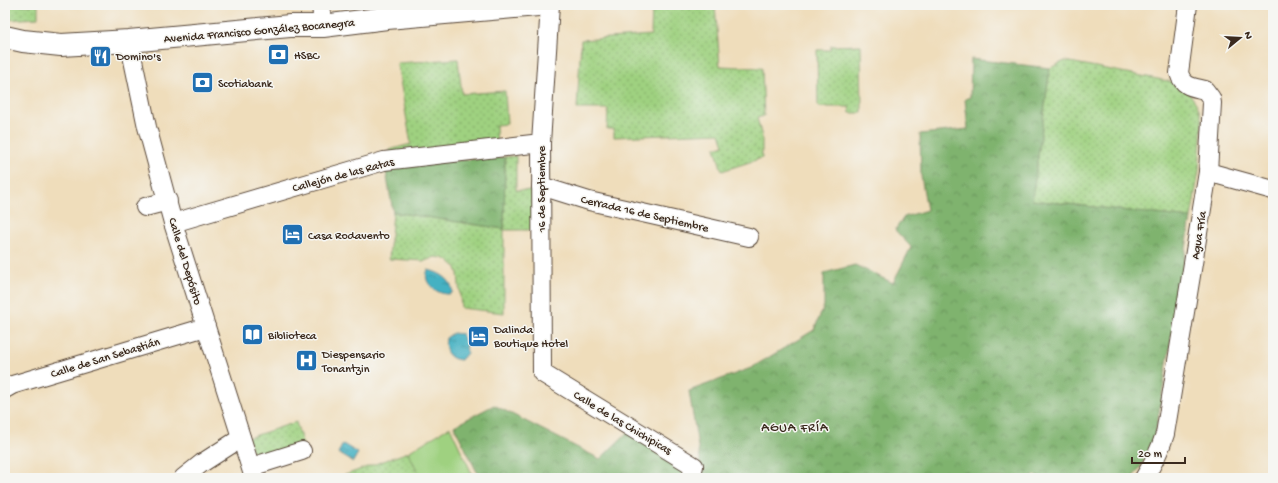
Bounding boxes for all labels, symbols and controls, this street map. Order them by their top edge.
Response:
street label: Avenida Francisco González Bocanegra [163,17,356,47]
north arrow [1220,18,1260,58]
text: N [1241,30,1254,41]
bank icon: HSBC [266,42,292,68]
restaurant icon: Domino's [87,43,113,69]
place label: HSBC [294,50,321,64]
place label: Domino's [115,51,161,65]
bank icon: Scotiabank [189,70,215,96]
place label: Scotiabank [218,78,274,92]
street label: 16 de Septiembre [536,145,550,233]
street label: Callejón de las Ratas [291,156,396,196]
street label: Cerrada 16 de Septiembre [579,193,711,237]
street label: Agua Fría [1189,210,1211,260]
street label: Calle del Depósito [164,216,204,307]
hotel icon: Casa Rodavento [279,222,305,248]
place label: Casa Rodavento [308,230,390,244]
library icon: Biblioteca [239,322,265,348]
hotel icon: Dalinda Boutique Hotel [465,323,491,349]
place label: Dalinda Boutique Hotel [493,324,569,352]
place label: Biblioteca [267,330,317,344]
street label: Calle de San Sebastián [49,336,162,382]
hospital icon: Diespensario Tonantzin [294,348,320,374]
place label: Diespensario Tonantzin [321,349,385,377]
street label: Calle de las Chichipicas [570,389,674,459]
district label: AGUA FRÍA [761,420,829,436]
scale bar [1132,439,1185,465]
text: 20 m [1138,448,1163,462]

